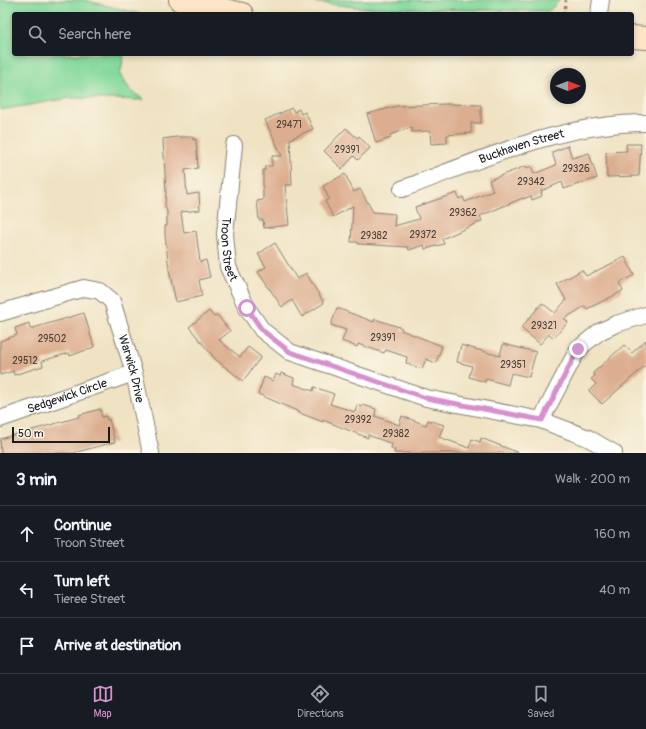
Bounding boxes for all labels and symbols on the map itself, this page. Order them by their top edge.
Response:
north arrow [550,68,586,104]
house number: 29471 [276,119,302,131]
street label: Buckhaven Street [477,126,566,167]
house number: 29391 [334,144,360,156]
house number: 29326 [562,163,590,175]
house number: 29342 [517,176,545,188]
house number: 29362 [449,207,477,219]
street label: Troon Street [217,216,241,284]
house number: 29372 [409,229,437,241]
house number: 29382 [361,230,388,242]
route start [238,299,256,317]
house number: 29321 [531,320,557,332]
house number: 29391 [370,332,396,344]
house number: 29502 [38,333,67,345]
street label: Warwick Drive [115,333,147,404]
route end [569,340,587,358]
house number: 29512 [12,355,38,367]
house number: 29351 [500,359,526,371]
street label: Sedgewick Circle [25,376,109,417]
house number: 29392 [344,414,372,426]
scale bar [12,425,110,444]
house number: 29382 [383,428,410,440]

